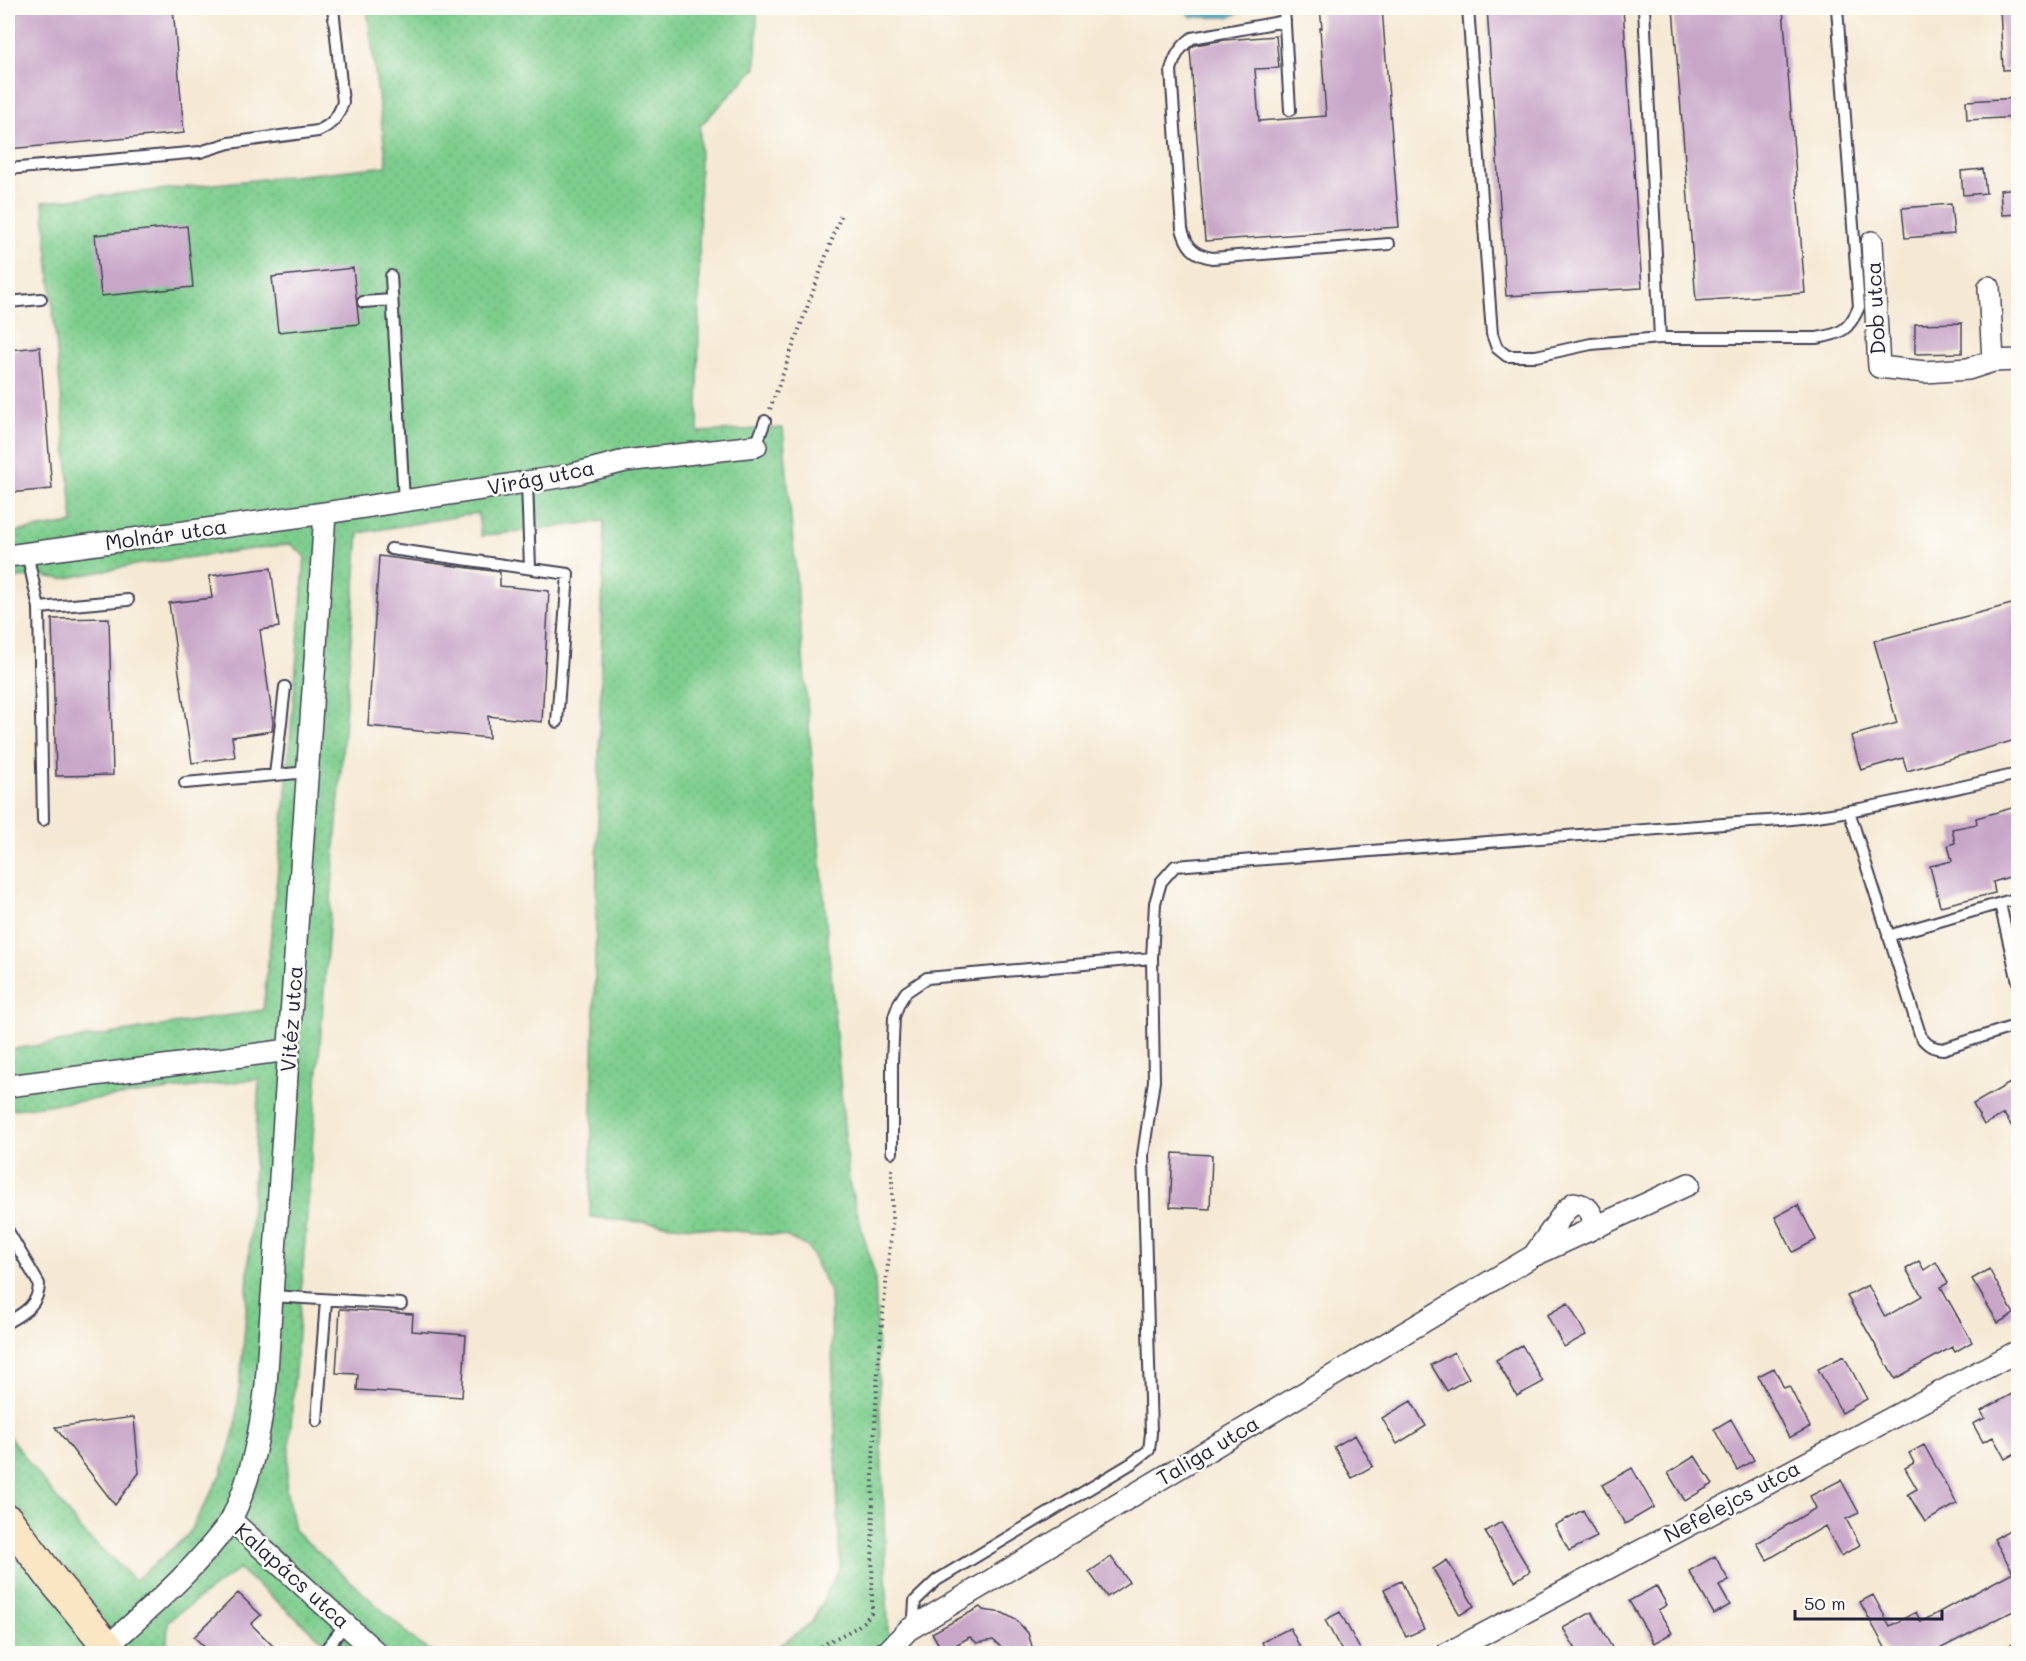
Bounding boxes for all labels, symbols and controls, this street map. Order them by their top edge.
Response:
street label: Dob utca [1859,261,1890,355]
street label: Virág utca [485,453,597,500]
street label: Molnár utca [103,512,228,555]
street label: Vitéz utca [273,965,308,1073]
street label: Taliga utca [1151,1409,1263,1491]
street label: Nefelejcs utca [1659,1453,1804,1548]
street label: Kalapács utca [230,1516,356,1634]
scale bar [1795,1583,1942,1621]
text: 50 m [1804,1591,1846,1615]

